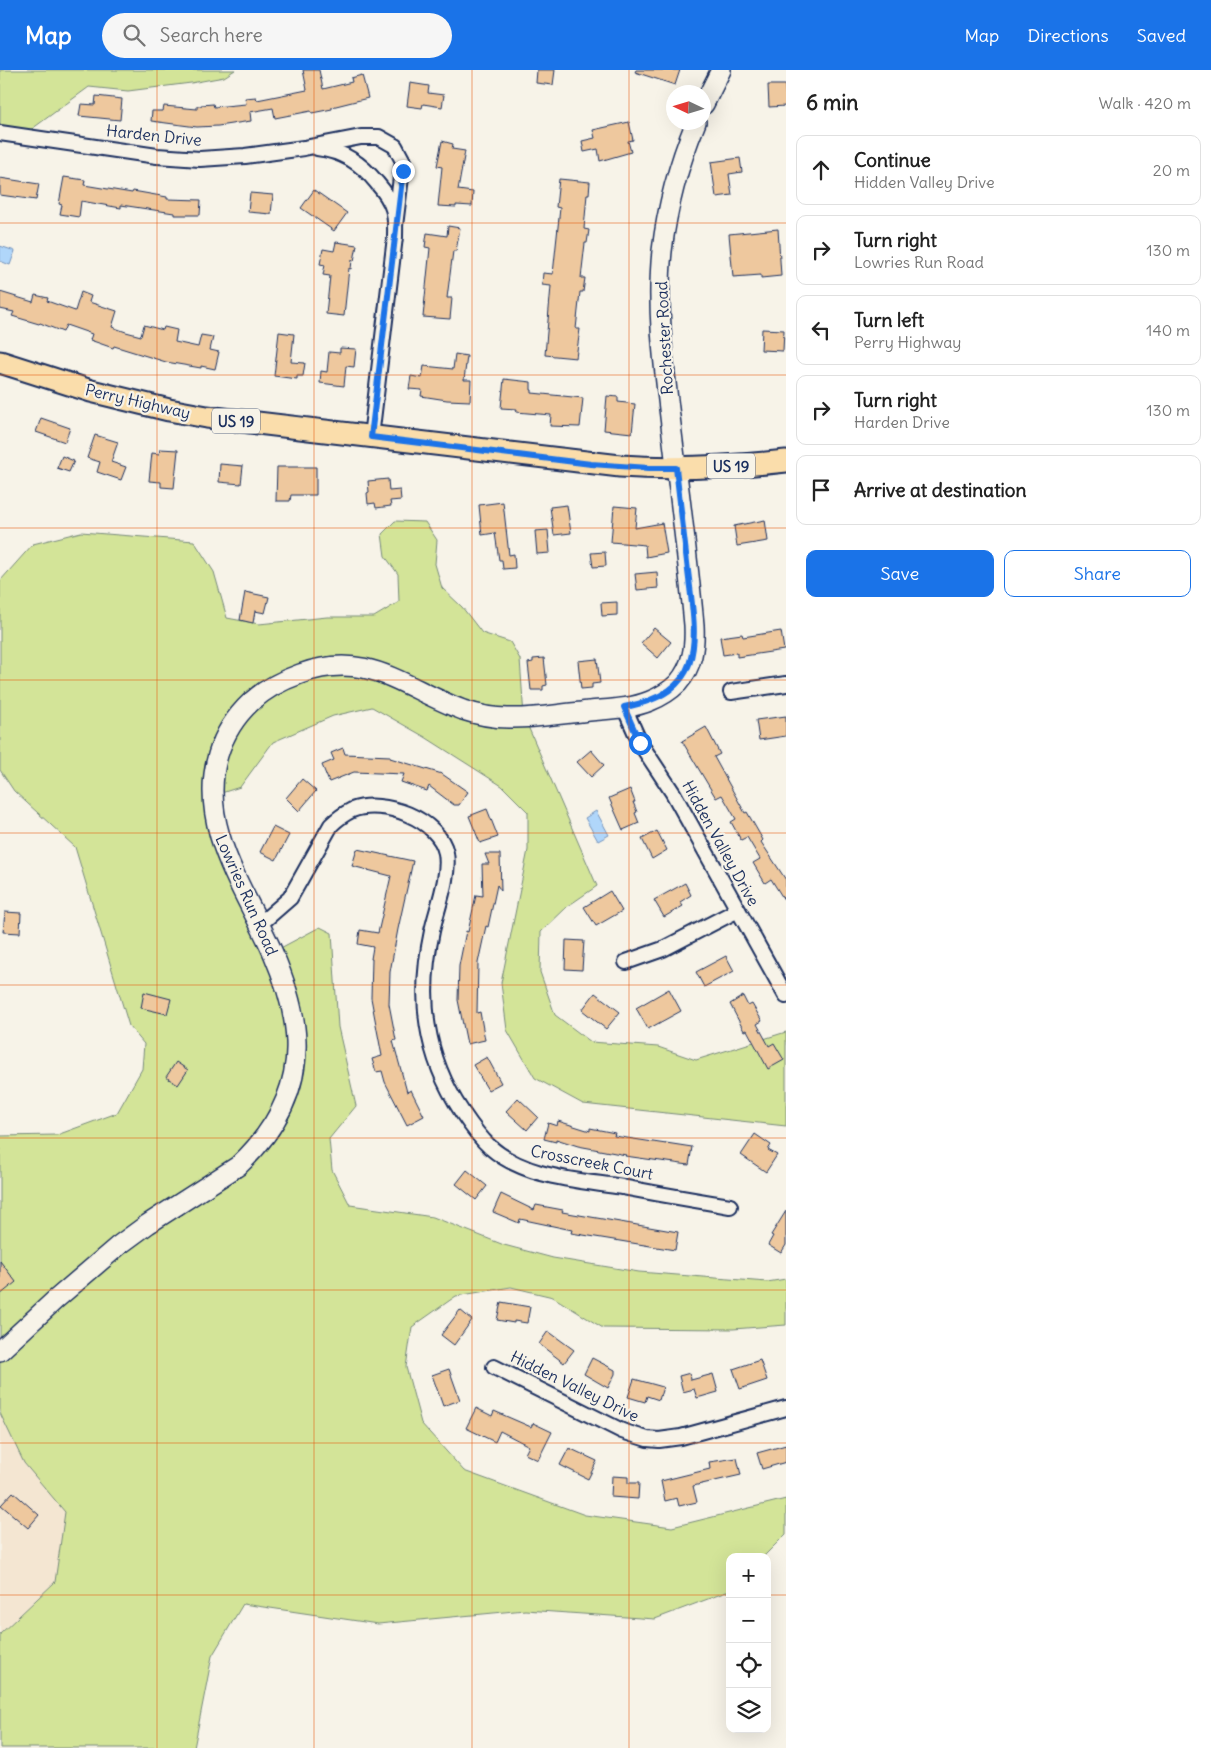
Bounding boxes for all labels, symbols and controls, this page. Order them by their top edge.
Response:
search box [102,13,452,58]
text: Map [25,20,72,50]
icon: search [120,21,148,49]
text: Search here [160,23,263,47]
text: Map [964,24,999,47]
text: Directions [1027,24,1109,47]
text: Saved [1137,24,1186,47]
north arrow [666,85,711,130]
text: 6 min [806,89,858,116]
text: Walk · 420 m [1099,93,1191,113]
street label: Harden Drive [105,120,203,150]
text: Continue [854,148,931,172]
icon: ahead [807,156,835,184]
route end [392,160,415,183]
text: 20 m [1153,160,1190,180]
text: Hidden Valley Drive [854,172,995,192]
text: Turn right [854,228,937,252]
icon: right [807,236,835,264]
text: 130 m [1146,240,1190,260]
text: Lowries Run Road [854,252,984,272]
street label: Rochester Road [651,281,677,395]
text: Turn left [854,308,924,332]
icon: left [807,316,835,344]
text: 140 m [1146,320,1190,340]
text: Perry Highway [854,332,961,352]
street label: Perry Highway [83,379,193,423]
text: Turn right [854,388,937,412]
icon: right [807,396,835,424]
text: 130 m [1146,400,1190,420]
road number: US 19 [212,408,260,434]
text: Harden Drive [854,412,950,432]
road number: US 19 [707,454,755,478]
icon: arrive [807,476,835,504]
text: Arrive at destination [854,478,1027,502]
button: Save [806,550,994,597]
button: Share [1004,550,1191,597]
route start [629,732,652,755]
street label: Hidden Valley Drive [678,777,764,909]
street label: Lowries Run Road [211,832,283,958]
street label: Crosscreek Court [529,1140,656,1184]
street label: Hidden Valley Drive [507,1346,643,1426]
map controls [726,1553,771,1733]
button: + [726,1553,771,1598]
button: − [726,1598,771,1643]
button: locate [726,1643,771,1688]
button: layers [726,1688,771,1733]

